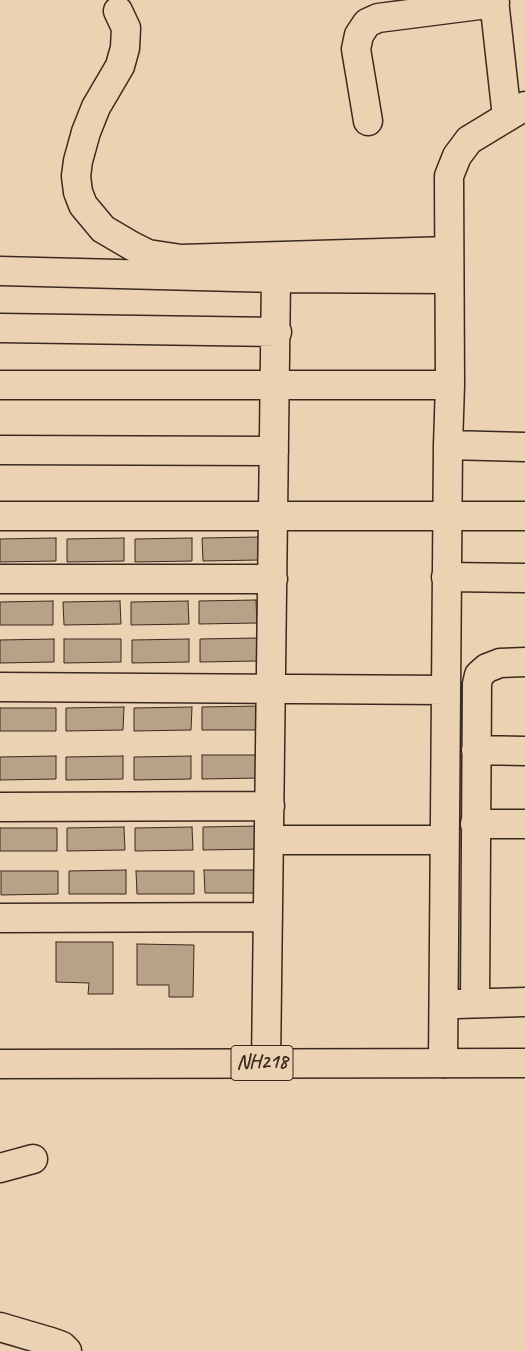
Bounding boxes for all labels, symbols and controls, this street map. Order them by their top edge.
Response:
road number: NH218 [231,1046,293,1080]

